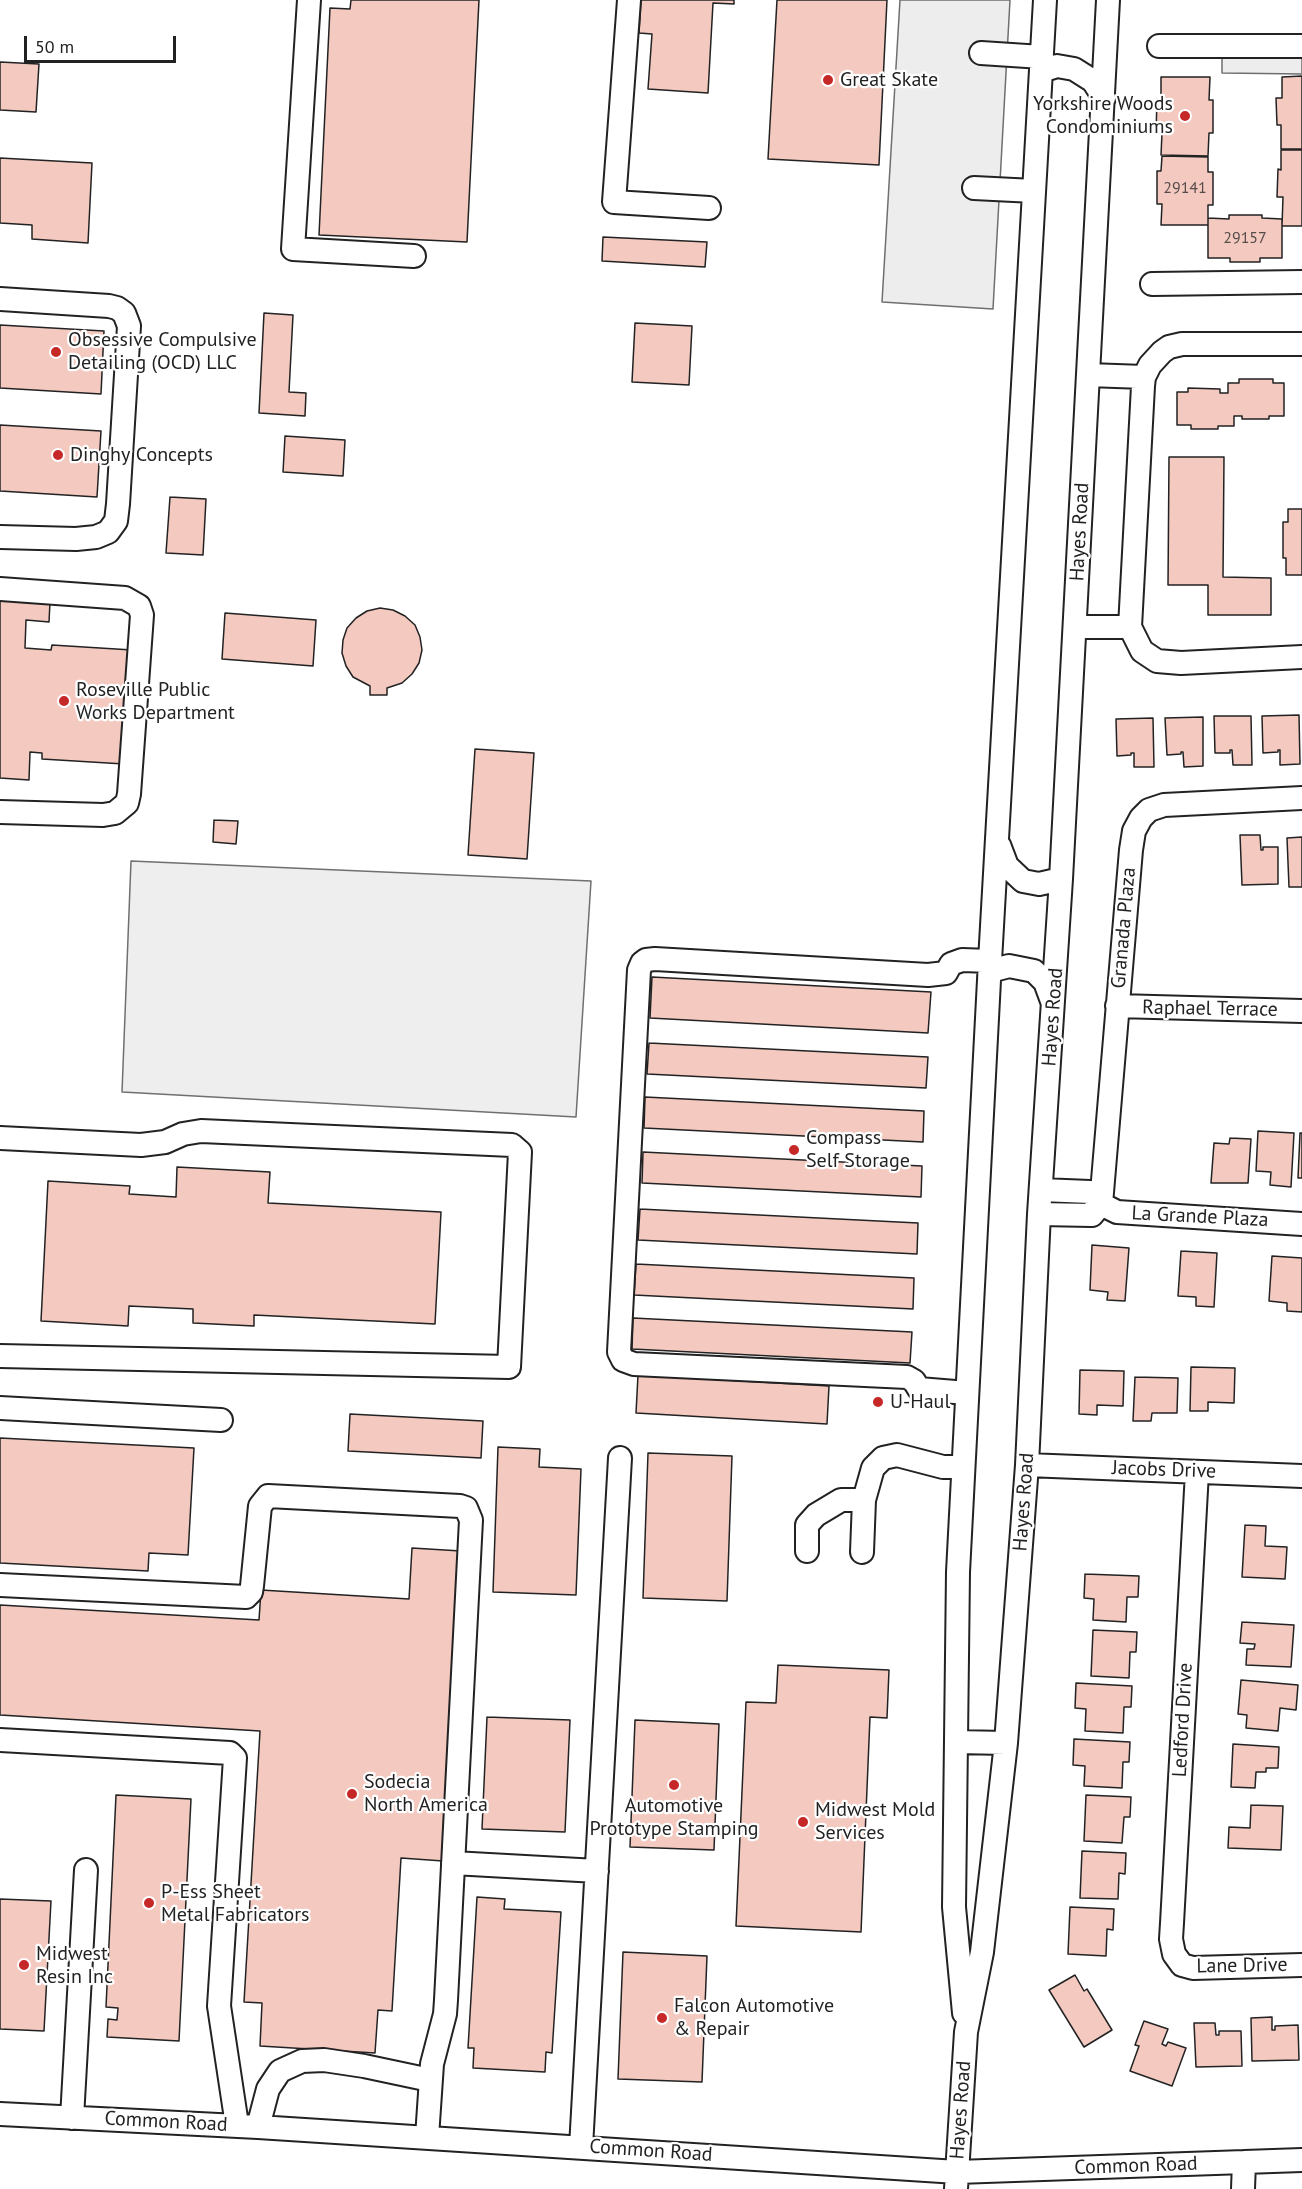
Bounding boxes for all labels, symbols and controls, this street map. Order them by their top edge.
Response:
scale bar [27,24,178,62]
text: 50 m [35,35,74,58]
place label: Great Skate [840,68,938,92]
marker: Great Skate [821,73,835,87]
place label: Yorkshire Woods Condominiums [1033,92,1173,139]
marker: Yorkshire Woods Condominiums [1178,109,1192,123]
house number: 29141 [1163,178,1207,198]
house number: 29157 [1223,228,1267,248]
place label: Obsessive Compulsive Detailing (OCD) LLC [68,328,257,375]
marker: Obsessive Compulsive Detailing (OCD) LLC [49,345,63,359]
place label: Dinghy Concepts [70,443,213,467]
marker: Dinghy Concepts [51,448,65,462]
street label: Hayes Road [1065,482,1095,582]
place label: Roseville Public Works Department [76,678,235,725]
marker: Roseville Public Works Department [57,694,71,708]
street label: Granada Plaza [1107,866,1141,990]
street label: Hayes Road [1038,967,1068,1067]
street label: Raphael Terrace [1142,996,1278,1022]
place label: Compass Self Storage [806,1126,910,1173]
marker: Compass Self Storage [787,1143,801,1157]
street label: La Grande Plaza [1131,1201,1269,1233]
place label: U-Haul [890,1390,950,1414]
marker: U-Haul [871,1395,885,1409]
street label: Hayes Road [1009,1452,1039,1552]
street label: Jacobs Drive [1111,1456,1217,1484]
street label: Ledford Drive [1168,1662,1198,1778]
place label: Sodecia North America [364,1770,488,1817]
marker: Automotive Prototype Stamping [667,1778,681,1792]
marker: Sodecia North America [345,1787,359,1801]
place label: Automotive Prototype Stamping [589,1794,759,1841]
place label: Midwest Mold Services [815,1798,935,1845]
marker: Midwest Mold Services [796,1815,810,1829]
place label: P-Ess Sheet Metal Fabricators [161,1880,310,1927]
marker: P-Ess Sheet Metal Fabricators [142,1896,156,1910]
place label: Midwest Resin Inc [36,1942,113,1989]
street label: Lane Drive [1196,1953,1288,1979]
marker: Midwest Resin Inc [17,1958,31,1972]
place label: Falcon Automotive & Repair [674,1994,834,2041]
marker: Falcon Automotive & Repair [655,2011,669,2025]
street label: Hayes Road [946,2060,976,2160]
street label: Common Road [104,2107,228,2137]
street label: Common Road [589,2135,713,2167]
street label: Common Road [1074,2152,1198,2180]

